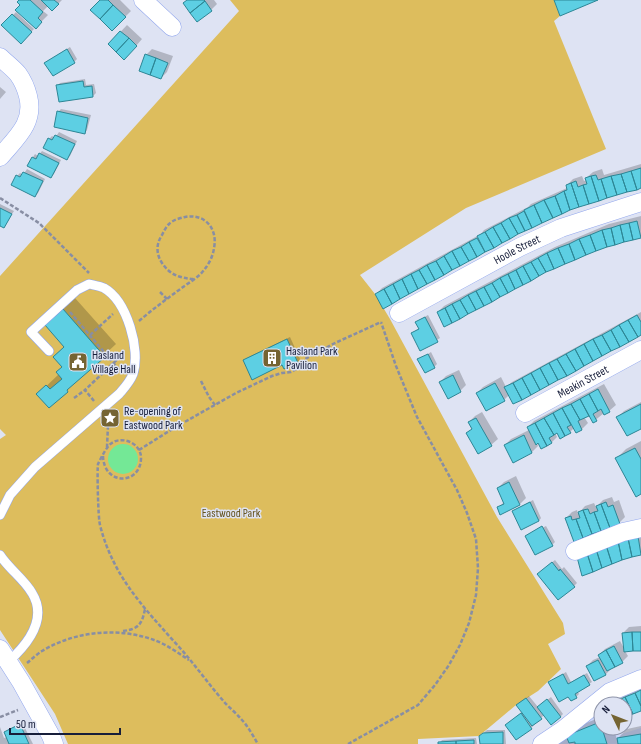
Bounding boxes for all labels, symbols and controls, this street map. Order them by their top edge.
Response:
street label: Hoole Street [491,231,543,267]
place label: Hasland Park Pavilion [286,344,338,373]
building icon: Hasland Park Pavilion [261,347,283,369]
place label: Hasland Village Hall [92,348,135,377]
public building icon: Hasland Village Hall [67,351,89,373]
street label: Meakin Street [555,361,611,401]
place label: Re-opening of Eastwood Park [124,404,183,433]
place icon: Re-opening of Eastwood Park [99,407,121,429]
park label: Eastwood Park [202,506,261,521]
north arrow [593,696,633,736]
text: N [599,703,613,716]
scale bar [10,710,120,736]
text: 50 m [16,717,36,732]

